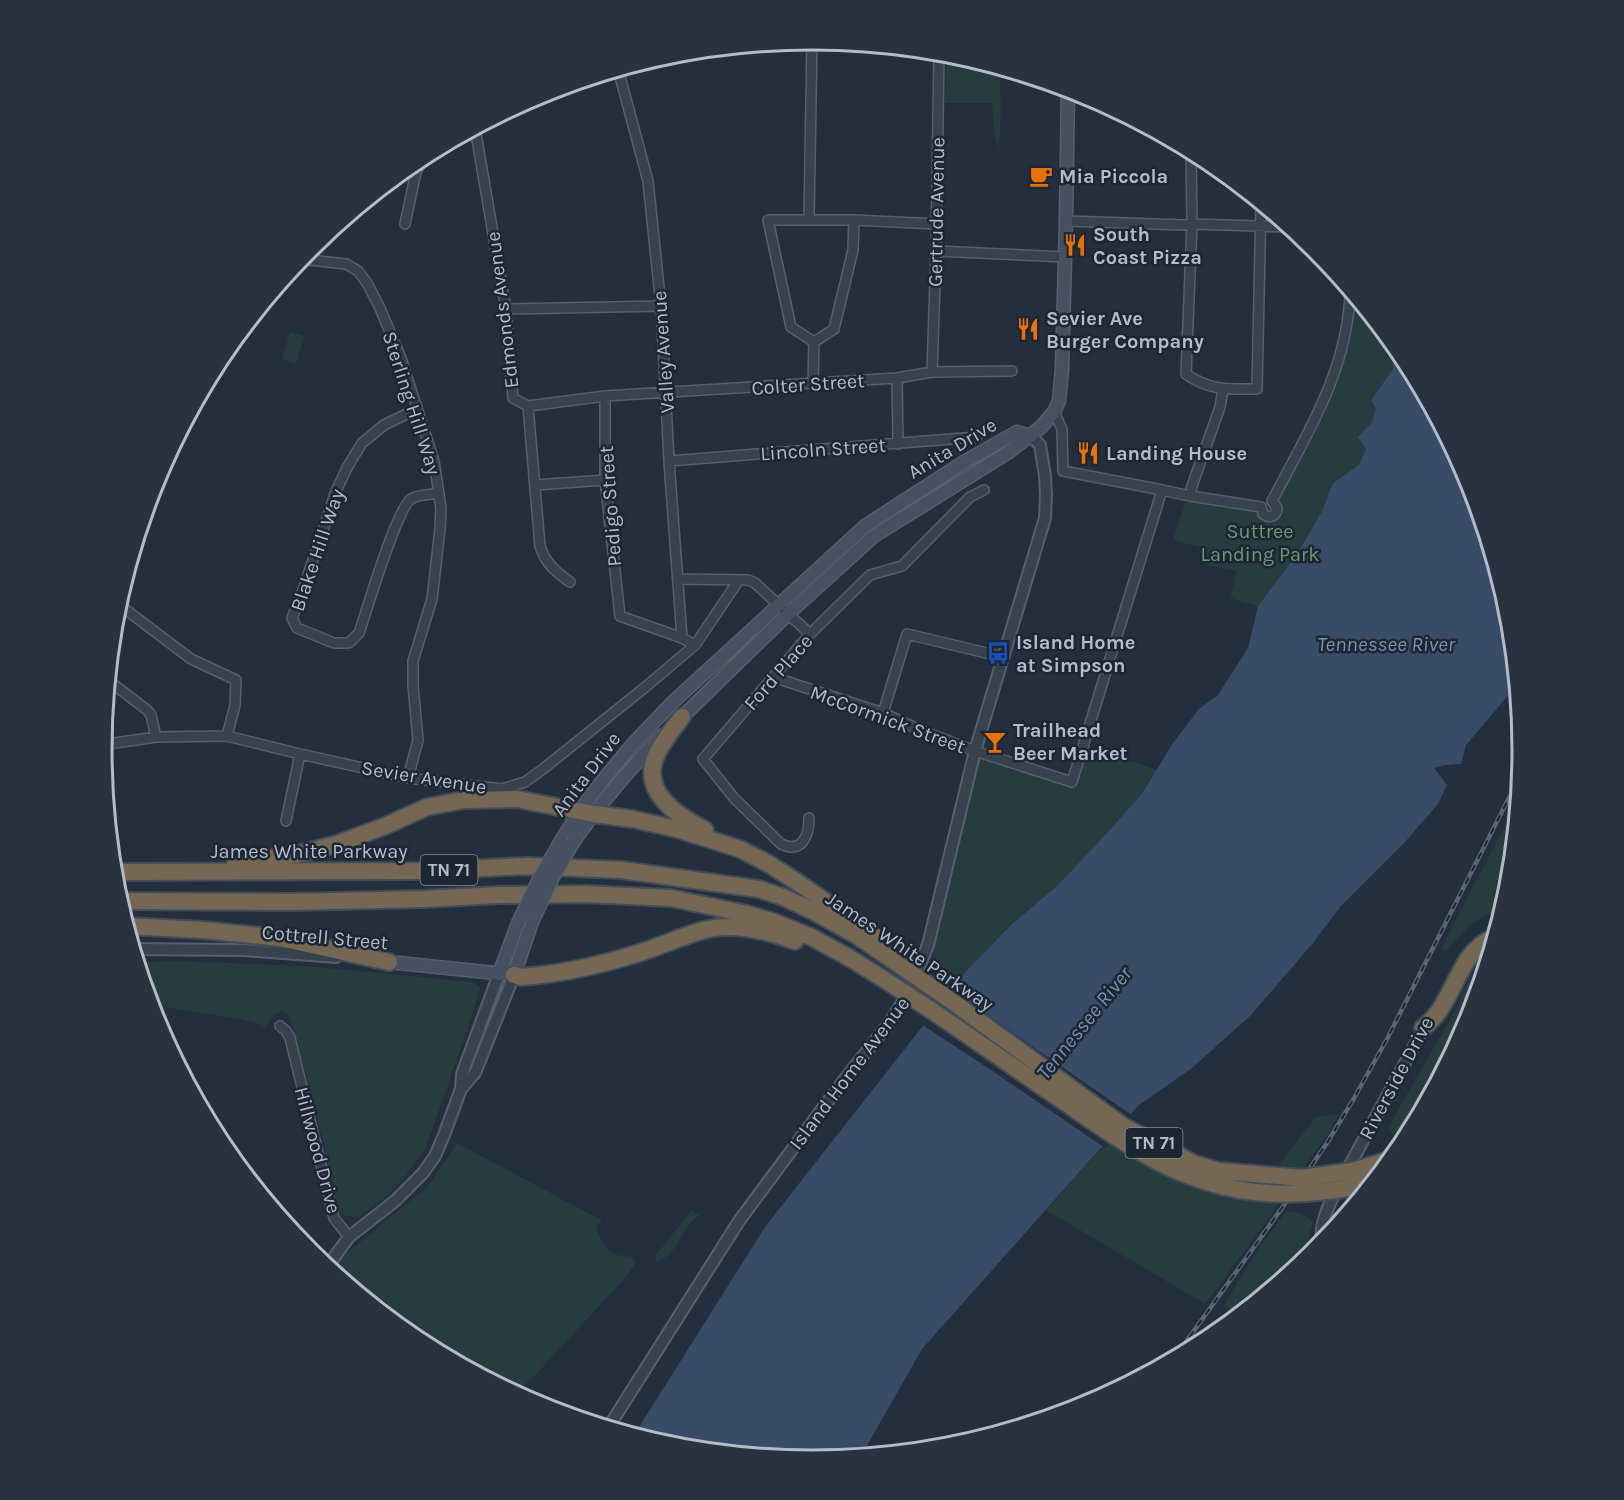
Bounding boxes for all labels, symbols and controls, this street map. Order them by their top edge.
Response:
street label: Gertrude Avenue [924,137,949,287]
cafe icon: Mia Piccola [1028,163,1054,189]
place label: Mia Piccola [1059,165,1168,188]
place label: South Coast Pizza [1093,223,1202,269]
street label: Edmonds Avenue [481,230,524,390]
restaurant icon: South Coast Pizza [1062,232,1088,258]
street label: Valley Avenue [648,290,679,414]
place label: Sevier Ave Burger Company [1046,307,1204,353]
restaurant icon: Sevier Ave Burger Company [1015,316,1041,342]
street label: Sterling Hill Way [377,328,446,478]
street label: Colter Street [751,369,866,400]
street label: Anita Drive [904,413,1001,484]
street label: Lincoln Street [759,434,887,465]
restaurant icon: Landing House [1075,440,1101,466]
place label: Landing House [1106,442,1247,465]
street label: Pedigo Street [595,444,626,567]
street label: Blake Hill Way [286,486,349,615]
park label: Suttree Landing Park [1201,520,1319,566]
street label: Ford Place [739,630,818,715]
place label: Island Home at Simpson [1016,631,1135,677]
water label: Tennessee River [1317,632,1456,656]
bus stop icon: Island Home at Simpson [985,640,1011,666]
street label: McCormick Street [807,681,969,758]
place label: Trailhead Beer Market [1013,719,1128,765]
street label: Anita Drive [547,728,626,821]
bar icon: Trailhead Beer Market [982,729,1008,755]
street label: Sevier Avenue [360,756,488,799]
street label: James White Parkway [210,840,408,863]
road number: TN 71 [420,855,478,885]
street label: James White Parkway [822,887,998,1016]
street label: Cottrell Street [261,921,389,955]
water label: Tennessee River [1031,961,1137,1084]
street label: Island Home Avenue [784,992,914,1154]
street label: Riverside Drive [1354,1013,1438,1144]
street label: Hillwood Drive [290,1084,345,1216]
road number: TN 71 [1126,1128,1182,1158]

